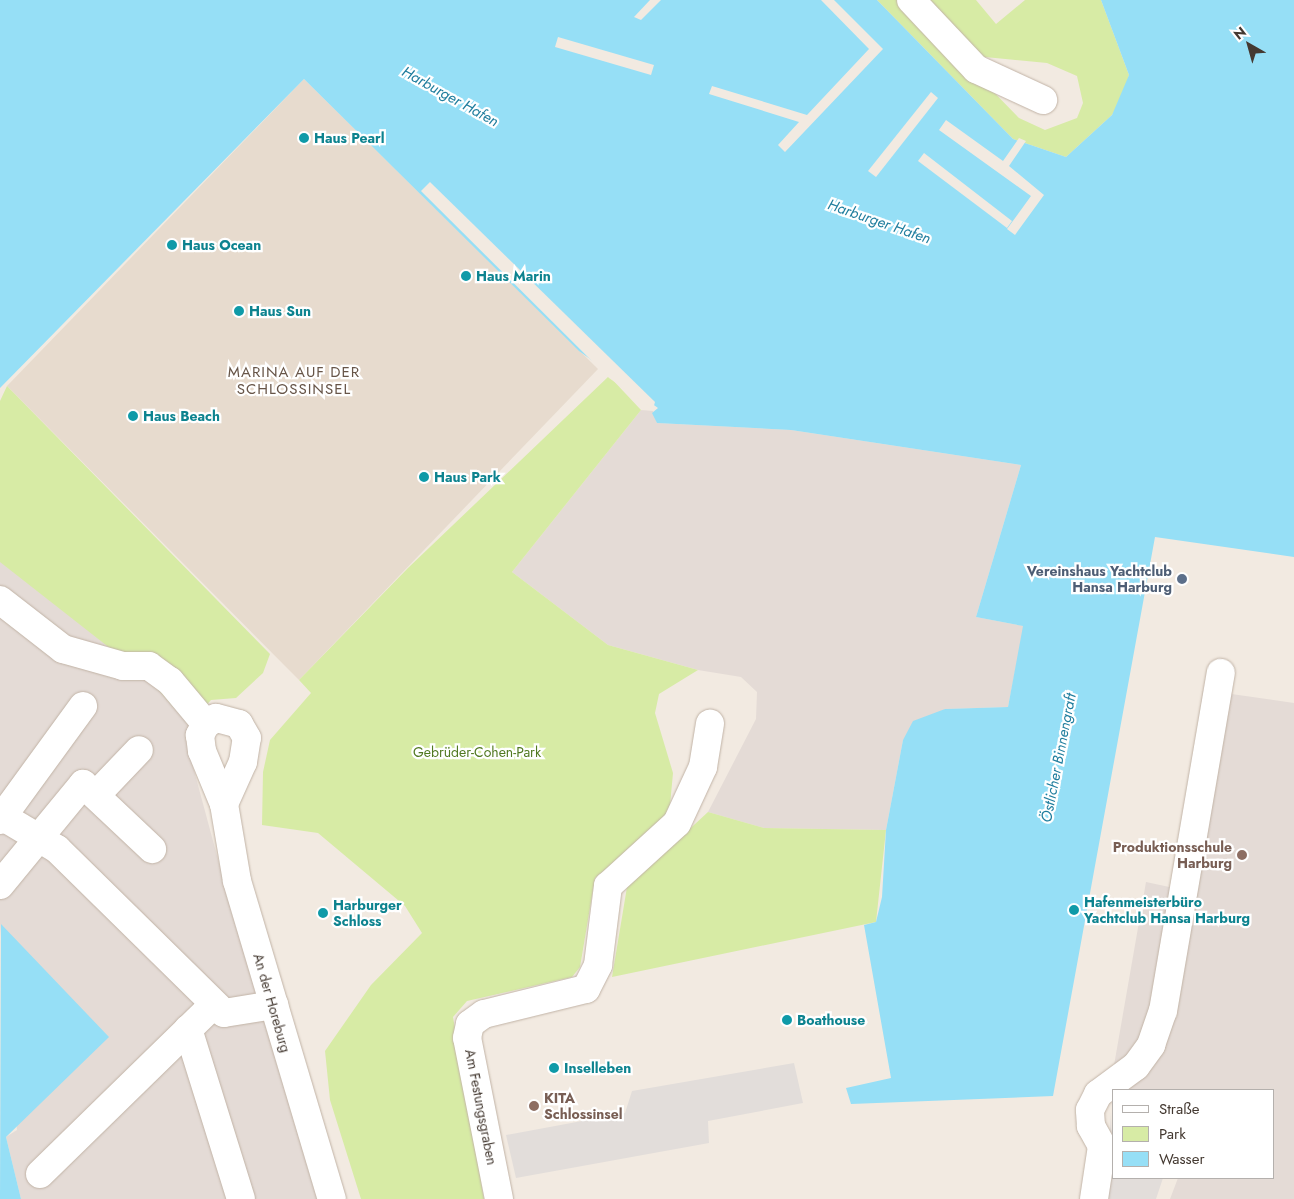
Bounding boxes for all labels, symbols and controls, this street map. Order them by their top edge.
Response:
north arrow [1224,20,1274,70]
text: N [1229,22,1250,44]
water label: Harburger Hafen [399,63,501,131]
place label: Haus Pearl [314,130,385,146]
marker: Haus Pearl [298,132,310,144]
water label: Harburger Hafen [825,196,933,248]
place label: Haus Ocean [182,237,261,253]
marker: Haus Ocean [166,239,178,251]
place label: Haus Marin [476,268,551,284]
marker: Haus Marin [460,270,472,282]
place label: Haus Sun [249,303,311,319]
marker: Haus Sun [233,305,245,317]
district label: MARINA AUF DER SCHLOSSINSEL [226,363,362,398]
place label: Haus Beach [143,408,220,424]
marker: Haus Beach [127,410,139,422]
place label: Haus Park [434,469,501,485]
marker: Haus Park [418,471,430,483]
place label: Vereinshaus Yachtclub Hansa Harburg [1027,563,1172,596]
marker: Vereinshaus Yachtclub Hansa Harburg [1176,573,1188,585]
water label: Östlicher Binnengraft [1038,692,1080,824]
park label: Gebrüder-Cohen-Park [413,744,541,760]
place label: Produktionsschule Harburg [1113,839,1232,872]
marker: Produktionsschule Harburg [1236,849,1248,861]
place label: Hafenmeisterbüro Yachtclub Hansa Harburg [1084,894,1250,926]
place label: Harburger Schloss [333,897,402,930]
marker: Hafenmeisterbüro Yachtclub Hansa Harburg [1068,904,1080,916]
marker: Harburger Schloss [317,907,329,919]
street label: An der Horeburg [250,951,294,1055]
place label: Boathouse [797,1012,865,1028]
marker: Boathouse [781,1014,793,1026]
street label: Am Festungsgraben [462,1048,500,1166]
place label: Inselleben [564,1060,631,1076]
marker: Inselleben [548,1062,560,1074]
legend [1112,1089,1274,1179]
place label: KITA Schlossinsel [544,1090,623,1122]
text: Straße [1159,1098,1199,1120]
marker: KITA Schlossinsel [528,1100,540,1112]
text: Park [1159,1123,1186,1145]
text: Wasser [1159,1148,1205,1170]

